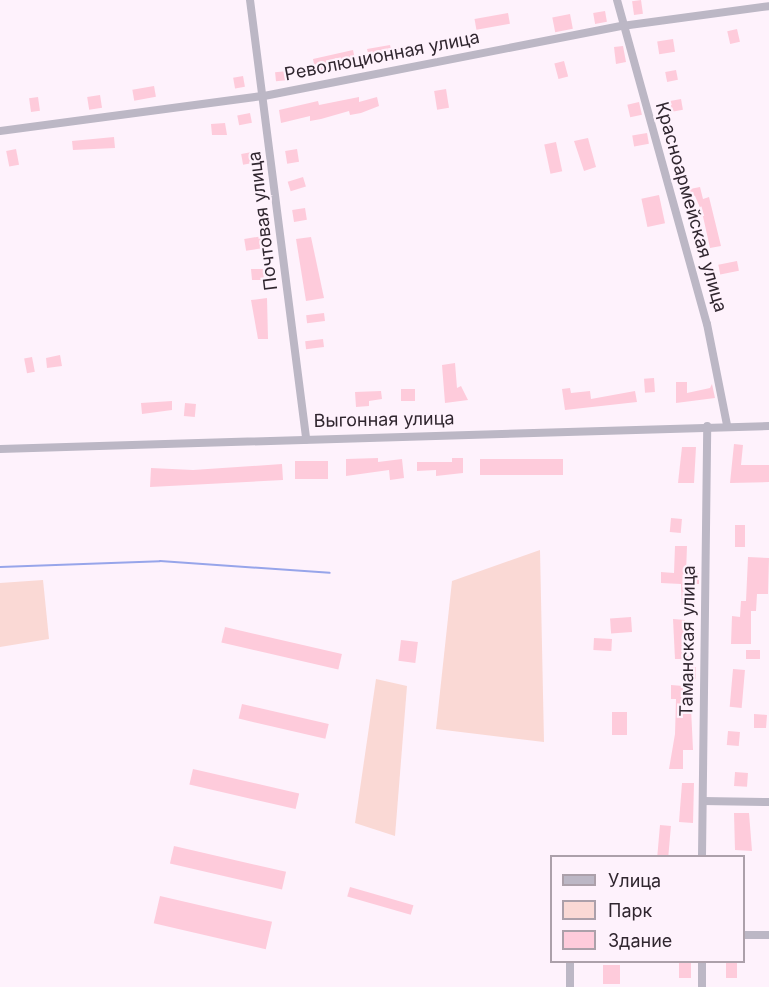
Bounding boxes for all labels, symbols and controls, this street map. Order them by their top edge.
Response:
street label: Революционная улица [283,26,481,86]
street label: Красноармейская улица [651,99,731,315]
street label: Почтовая улица [244,150,282,292]
street label: Выгонная улица [313,408,455,432]
street label: Таманская улица [676,565,700,717]
legend [550,855,745,963]
text: Улица [608,870,661,891]
text: Парк [608,900,652,921]
text: Здание [608,930,672,951]

